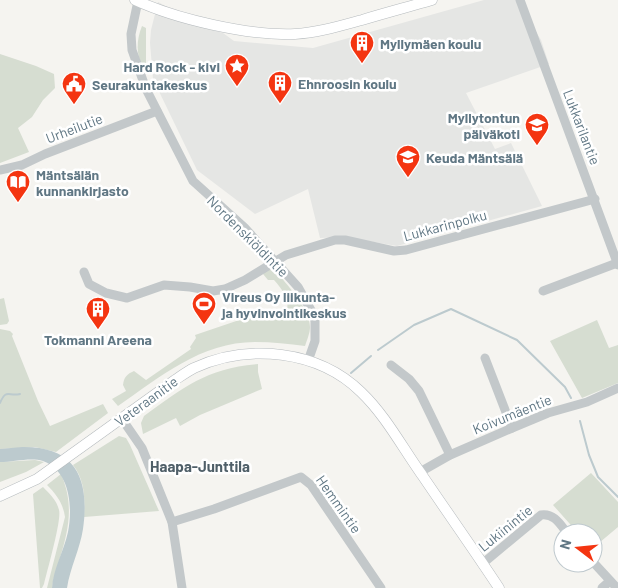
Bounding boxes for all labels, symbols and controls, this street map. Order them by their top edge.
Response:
building icon: Myllymäen koulu [349,30,375,64]
place label: Myllymäen koulu [380,35,481,52]
place icon: Hard Rock - kivi [224,53,250,87]
place label: Hard Rock - kivi [123,58,220,75]
building icon: Ehnroosin koulu [267,70,293,104]
public building icon: Seurakuntakeskus [61,71,87,105]
place label: Ehnroosin koulu [298,75,397,92]
place label: Seurakuntakeskus [92,76,207,93]
street label: Lukkarilantie [560,87,604,167]
street label: Urheilutie [43,109,105,147]
place label: Myllytontun päiväkoti [448,109,520,142]
school or university icon: Myllytontun päiväkoti [524,112,550,146]
school or university icon: Keuda Mäntsälä [395,144,421,178]
place label: Keuda Mäntsälä [426,149,523,166]
place label: Mäntsälän kunnankirjasto [36,166,129,199]
library icon: Mäntsälän kunnankirjasto [5,169,31,203]
street label: Nordenskiöldintie [204,192,292,280]
street label: Lukkarinpolku [401,206,489,244]
place label: Vireus Oy liikunta- ja hyvinvointikeskus [221,288,347,321]
sports icon: Vireus Oy liikunta- ja hyvinvointikeskus [191,291,217,325]
building icon: Tokmanni Areena [85,296,111,330]
place label: Tokmanni Areena [44,331,152,348]
street label: Veteraanitie [111,372,181,430]
street label: Koivumäentie [470,390,554,438]
district label: Haapa-Junttila [150,457,250,475]
street label: Hemmintie [313,472,365,536]
street label: Lukiinintie [475,501,535,555]
north arrow [553,523,603,573]
text: N [556,537,574,551]

